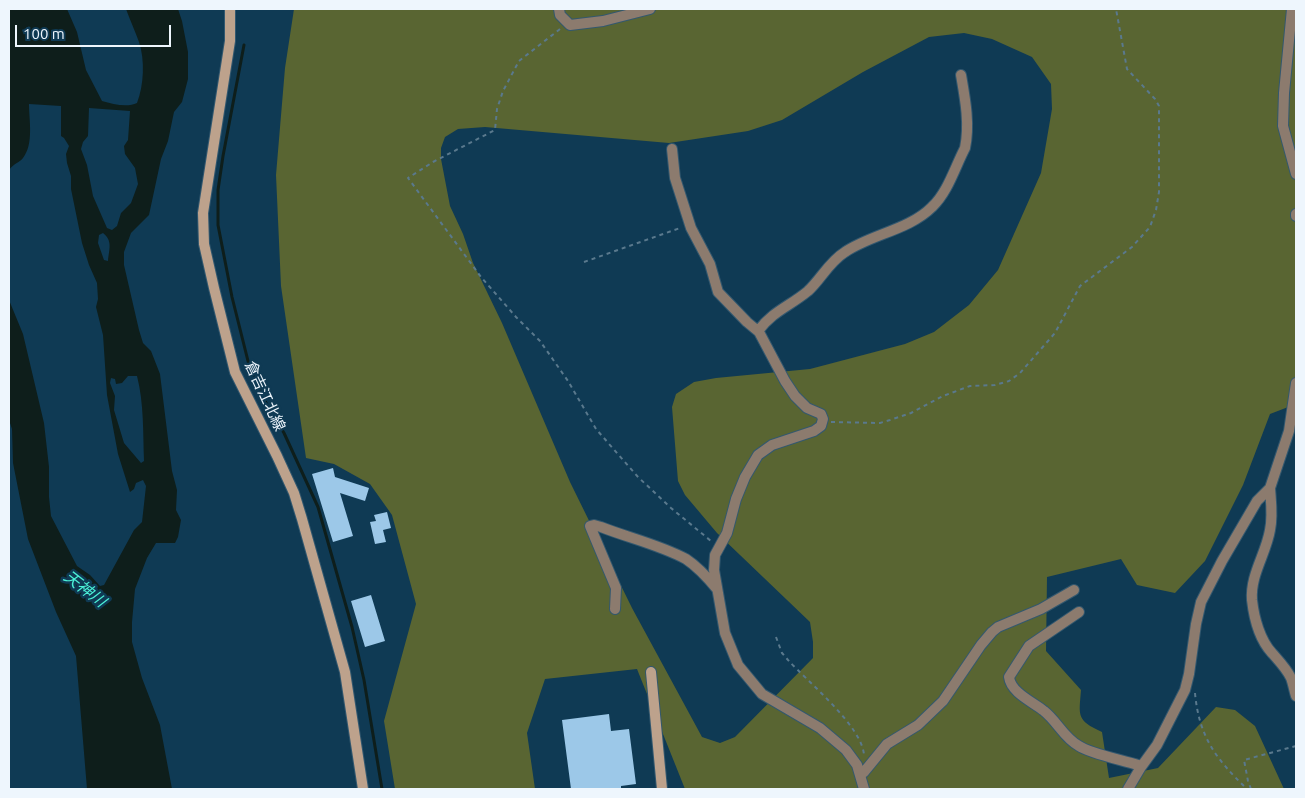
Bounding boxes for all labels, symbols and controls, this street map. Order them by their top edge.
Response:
scale bar [18,15,174,47]
text: 100 m [23,25,65,42]
street label: 倉吉江北線 [241,358,289,434]
water label: 天神川 [60,567,110,611]

